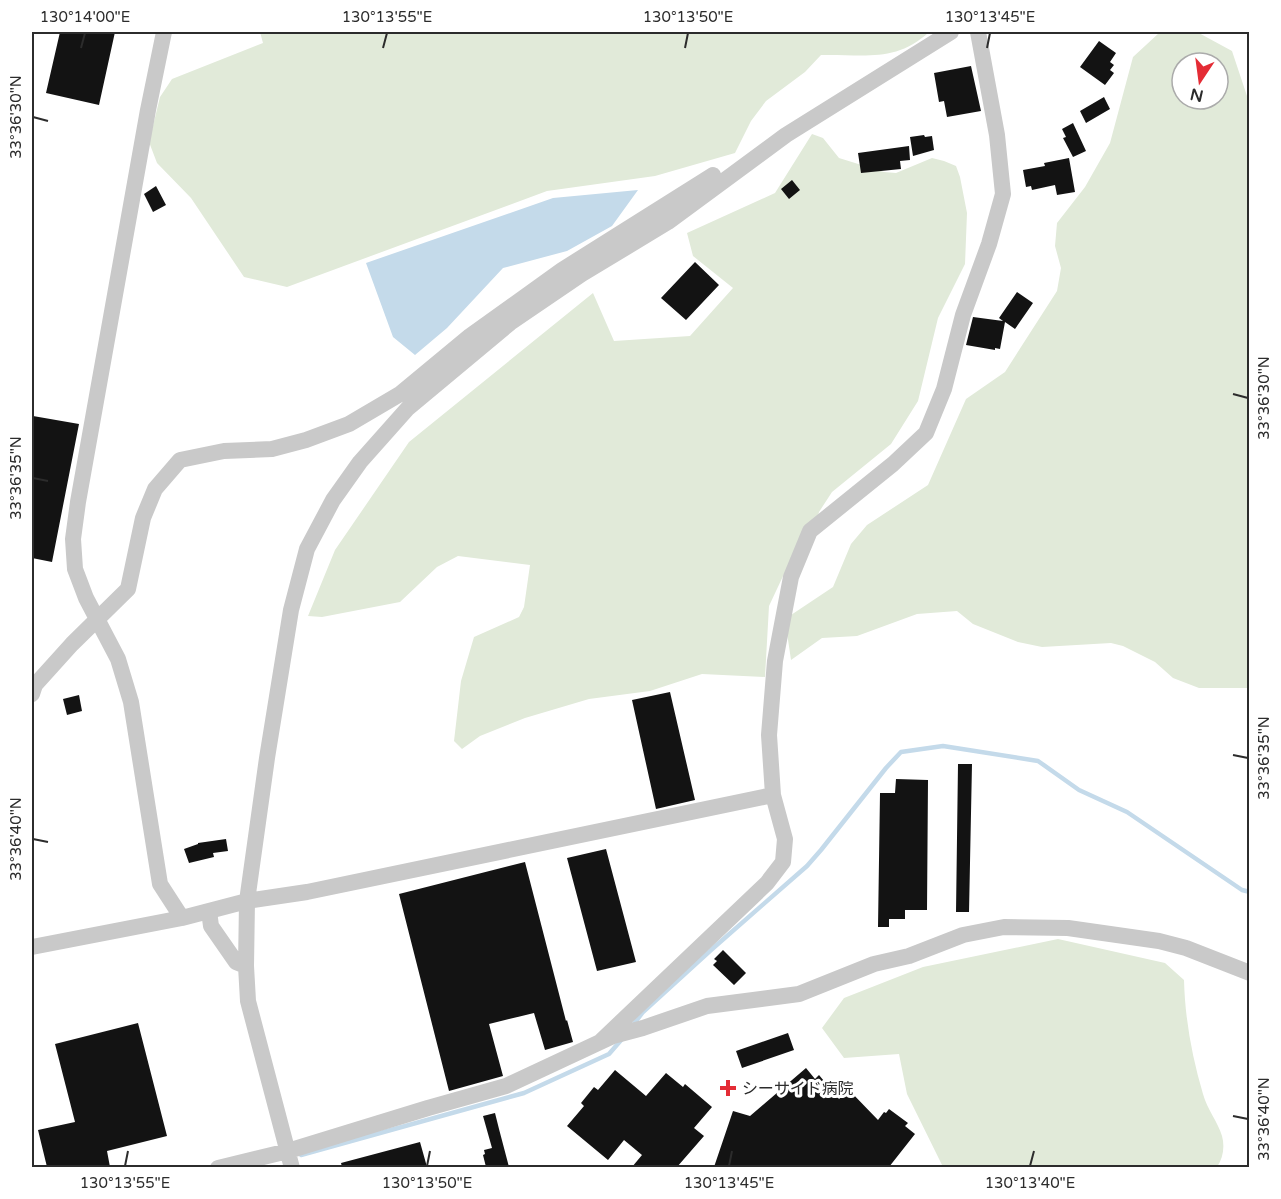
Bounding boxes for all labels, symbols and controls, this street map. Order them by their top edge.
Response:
text: 130°14'00"E [40,8,130,26]
text: 130°13'55"E [342,8,432,26]
text: 130°13'50"E [643,8,733,26]
text: 130°13'45"E [945,8,1035,26]
north arrow [1170,51,1230,111]
text: 33°36'30"N [7,75,25,159]
text: N [1188,83,1205,106]
text: 33°36'30"N [1255,356,1273,440]
text: 33°36'35"N [7,436,25,520]
text: 33°36'35"N [1255,716,1273,800]
text: 33°36'40"N [7,797,25,881]
text: 33°36'40"N [1255,1077,1273,1161]
marker: シーサイド病院 [719,1079,737,1097]
place label: シーサイド病院 [742,1079,854,1099]
text: 130°13'55"E [80,1174,170,1192]
text: 130°13'50"E [382,1174,472,1192]
text: 130°13'45"E [684,1174,774,1192]
text: 130°13'40"E [985,1174,1075,1192]

